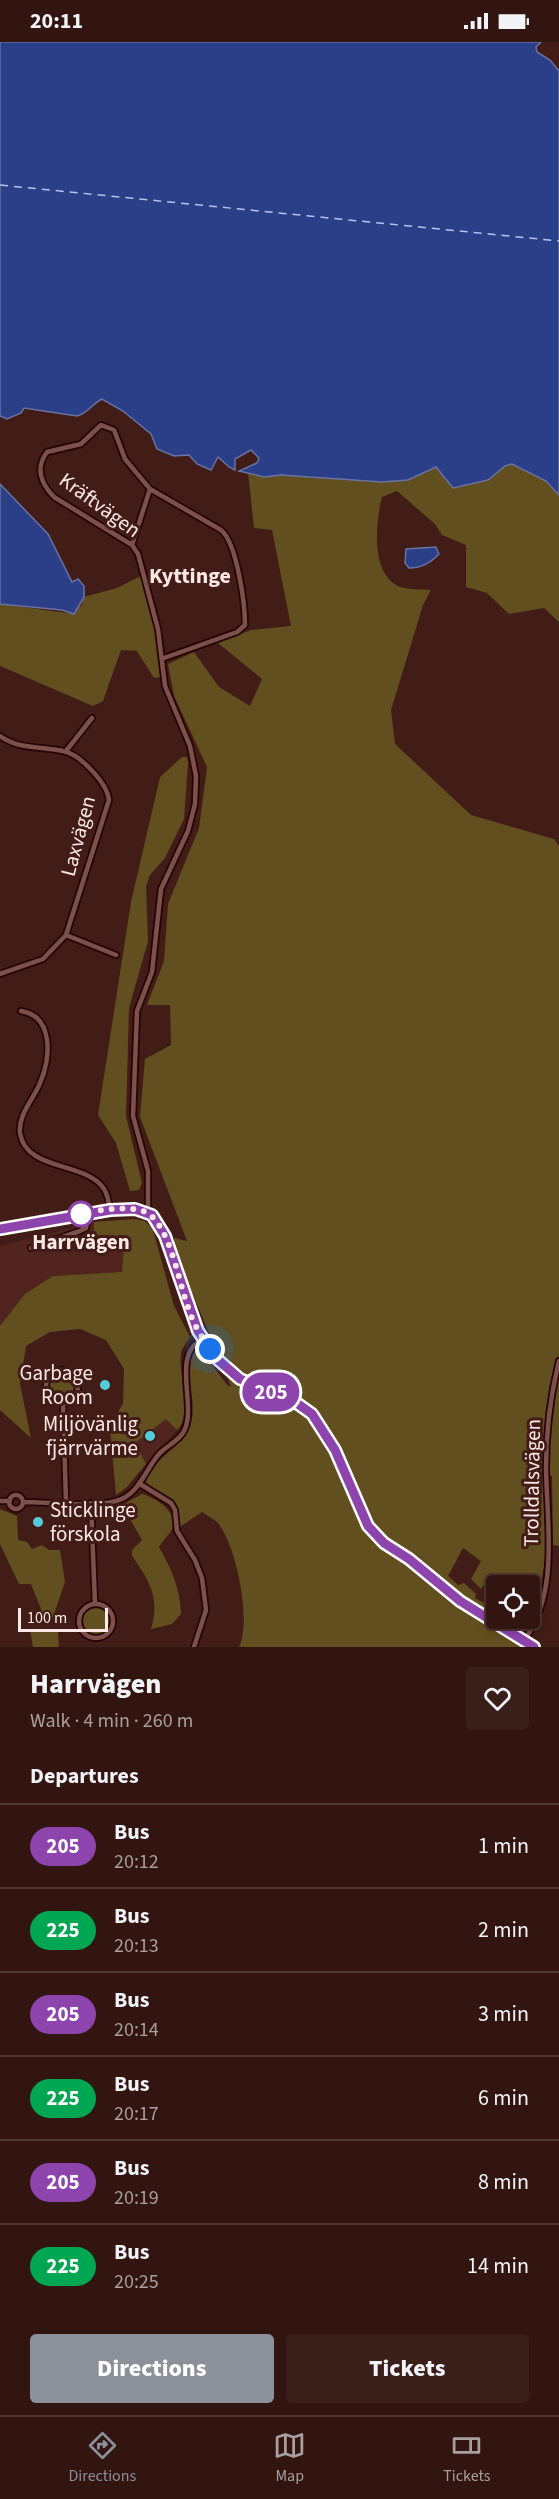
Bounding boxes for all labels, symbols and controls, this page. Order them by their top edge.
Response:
text: 20:11 [30,5,83,37]
street label: Kräftvägen [53,465,147,545]
district label: Kyttinge [149,560,231,592]
street label: Laxvägen [53,792,103,880]
marker: Harrvägen [68,1201,94,1227]
place label: Harrvägen [32,1227,130,1257]
your location [195,1334,225,1364]
place label: Garbage Room [20,1358,93,1412]
line badge: 205 [236,1372,306,1412]
text: 205 [254,1377,288,1407]
marker: Garbage Room [98,1378,112,1392]
place label: Miljövänlig fjärrvärme [43,1409,138,1463]
street label: Trolldalsvägen [516,1419,548,1547]
marker: Miljövänlig fjärrvärme [143,1429,157,1443]
place label: Sticklinge förskola [50,1495,136,1549]
marker: Sticklinge förskola [31,1515,45,1529]
map controls [486,1575,540,1629]
button: locate [486,1575,540,1629]
scale bar [18,1605,108,1632]
text: 100 m [27,1607,67,1629]
text: Harrvägen [30,1664,161,1704]
button: heart [466,1667,529,1730]
text: Walk · 4 min · 260 m [30,1707,193,1735]
text: Departures [30,1760,139,1792]
text: Bus [114,1816,150,1848]
text: 1 min [478,1830,529,1862]
text: 205 [46,1831,80,1861]
text: 20:12 [114,1848,159,1876]
text: Bus [114,1900,150,1932]
text: 2 min [478,1914,529,1946]
text: 225 [46,1915,80,1945]
text: 20:13 [114,1932,159,1960]
text: Bus [114,1984,150,2016]
text: 3 min [478,1998,529,2030]
text: 205 [46,1999,80,2029]
text: 20:14 [114,2016,159,2044]
text: Bus [114,2068,150,2100]
text: 6 min [478,2082,529,2114]
text: 225 [46,2083,80,2113]
text: 20:17 [114,2100,159,2128]
text: Bus [114,2152,150,2184]
text: 8 min [478,2166,529,2198]
text: 205 [46,2167,80,2197]
text: 20:19 [114,2184,159,2212]
text: Bus [114,2236,150,2268]
text: 14 min [467,2250,529,2282]
text: 225 [46,2251,80,2281]
text: 20:25 [114,2268,159,2296]
button: Directions [30,2334,274,2403]
button: Tickets [286,2334,529,2403]
tab: Directions [69,2429,136,2487]
tab: Map [273,2429,306,2487]
tab: Tickets [443,2429,490,2487]

